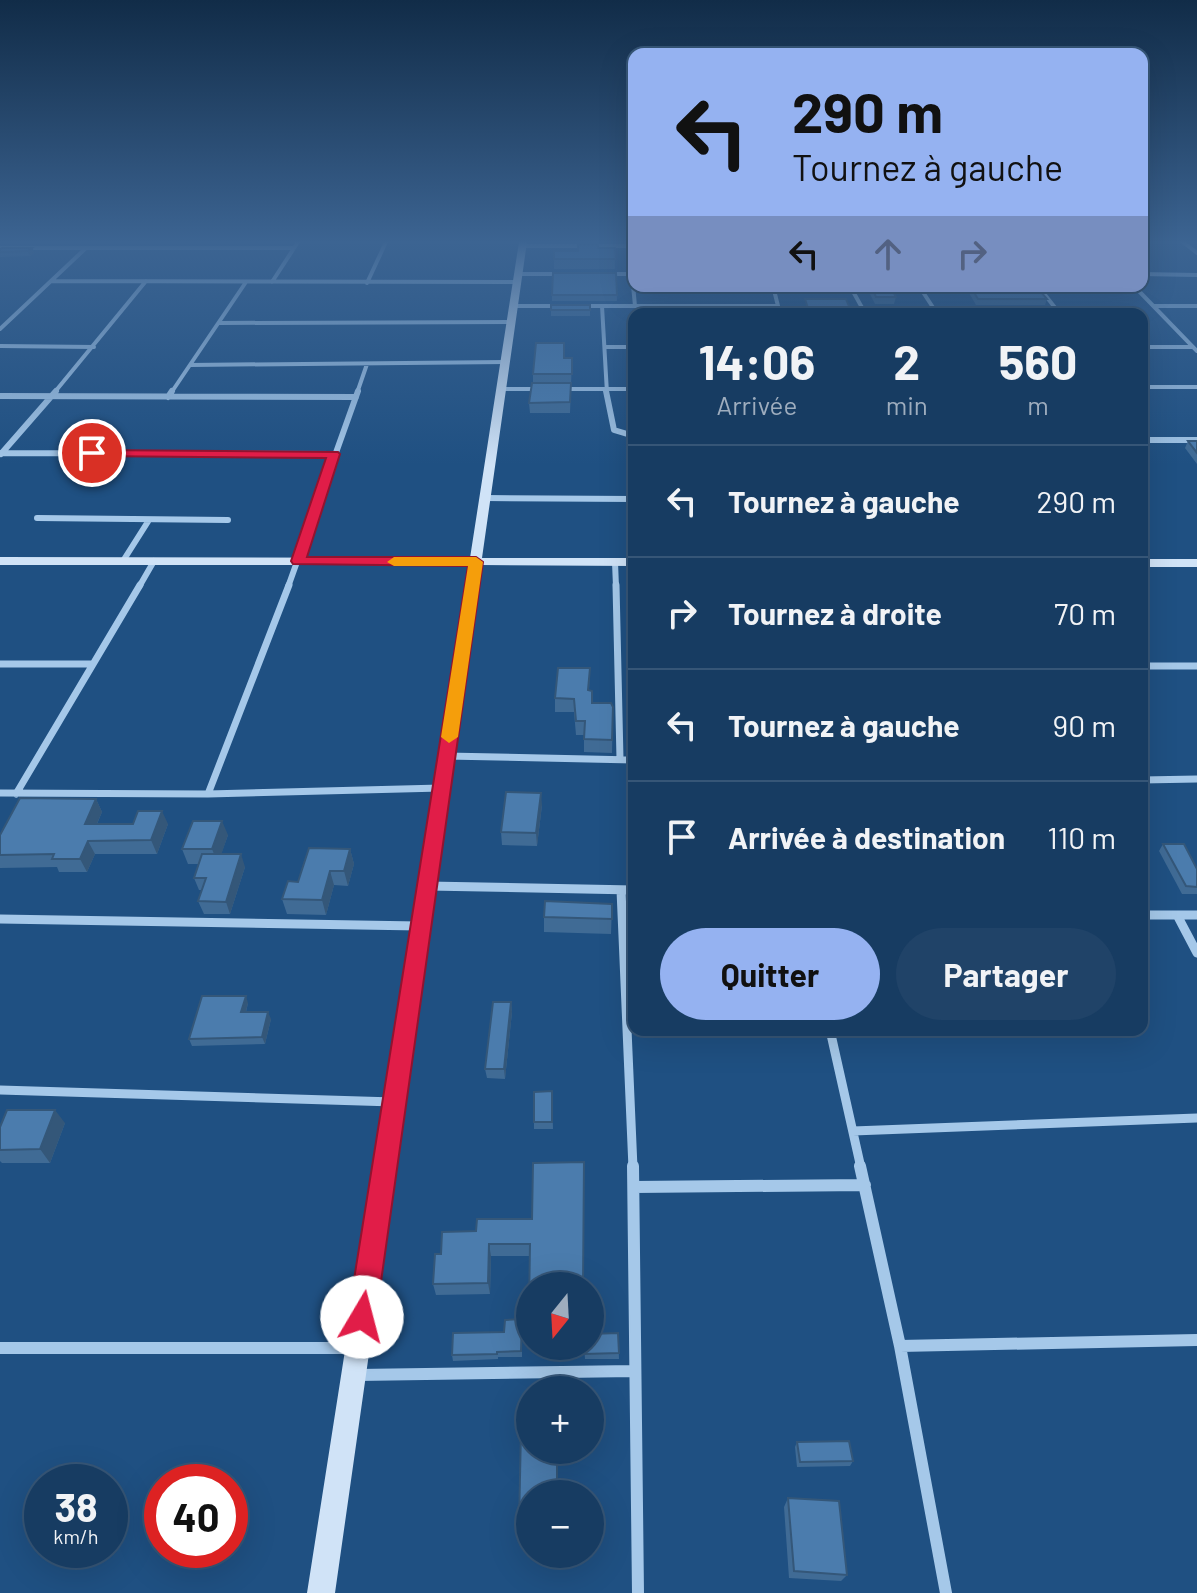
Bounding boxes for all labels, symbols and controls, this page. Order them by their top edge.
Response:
text: 290 m [792,77,943,144]
icon: left [660,80,764,184]
text: Tournez à gauche [792,145,1063,188]
icon: left [782,232,826,276]
icon: ahead [866,232,910,276]
icon: right [950,232,994,276]
text: 14:06 [699,332,815,390]
text: 2 [893,332,920,390]
text: 560 [998,332,1077,390]
text: Arrivée [716,389,797,420]
text: min [886,389,928,420]
text: m [1027,389,1049,420]
pin [58,419,126,487]
icon: arrive [70,431,114,475]
icon: left [660,479,704,523]
text: Tournez à gauche [728,483,960,519]
text: 290 m [1037,483,1116,519]
icon: right [660,591,704,635]
text: Tournez à droite [728,595,942,631]
text: 70 m [1054,595,1116,631]
icon: left [660,703,704,747]
text: Tournez à gauche [728,707,960,743]
text: 90 m [1053,707,1116,743]
icon: arrive [660,815,704,859]
text: Arrivée à destination [728,819,1005,855]
text: 110 m [1047,819,1116,855]
button: Quitter [660,928,880,1020]
button: Partager [896,928,1116,1020]
north arrow [516,1272,604,1360]
map controls [516,1272,604,1568]
position arrow [320,1275,404,1359]
button: + [516,1376,604,1464]
speed limit sign: 40 [144,1464,248,1568]
button: − [516,1480,604,1568]
text: 38 [54,1482,98,1530]
text: km/h [53,1524,99,1548]

